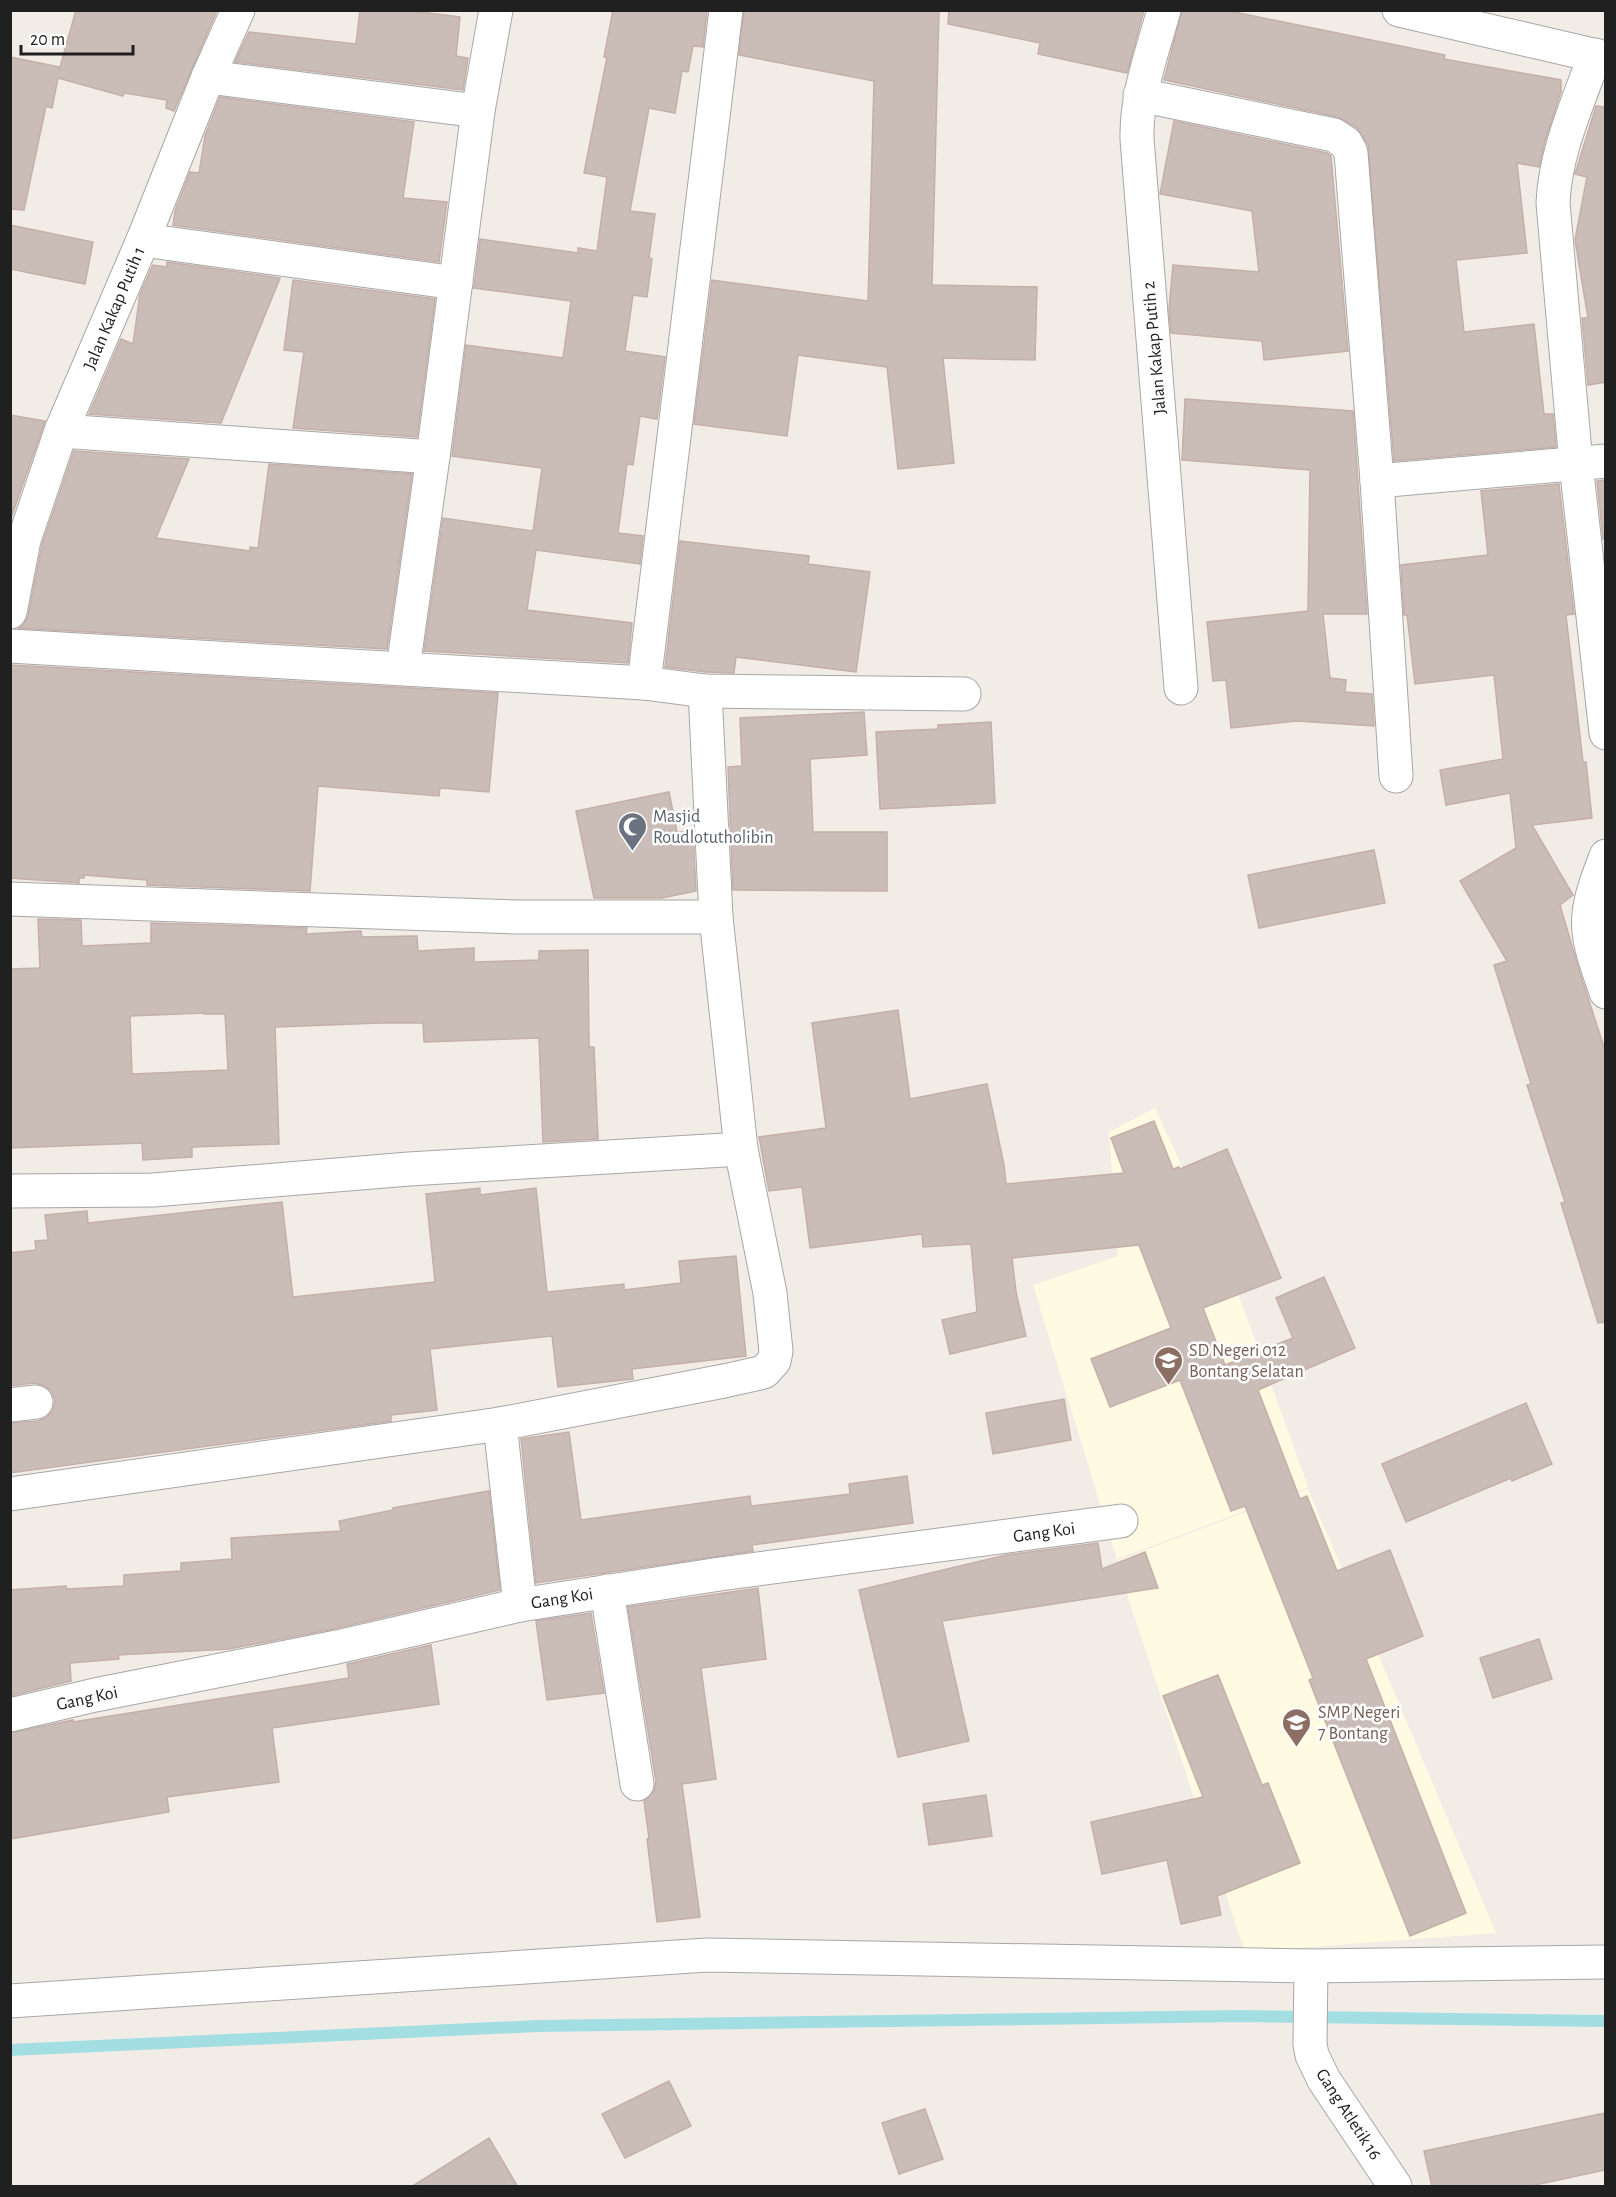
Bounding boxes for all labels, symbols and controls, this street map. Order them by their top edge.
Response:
scale bar [21,18,134,56]
text: 20 m [30,31,65,49]
street label: Jalan Kakap Putih 1 [81,244,149,372]
street label: Jalan Kakap Putih 2 [1140,281,1170,415]
place label: Masjid Roudlotutholibin [653,808,774,847]
mosque icon: Masjid Roudlotutholibin [616,810,648,852]
place label: SD Negeri 012 Bontang Selatan [1189,1342,1304,1381]
school or university icon: SD Negeri 012 Bontang Selatan [1152,1344,1184,1386]
street label: Gang Koi [1012,1520,1076,1546]
street label: Gang Koi [530,1585,594,1613]
street label: Gang Koi [55,1684,120,1714]
place label: SMP Negeri 7 Bontang [1318,1704,1400,1743]
school or university icon: SMP Negeri 7 Bontang [1281,1706,1313,1748]
street label: Gang Atletik 16 [1312,2066,1384,2163]

